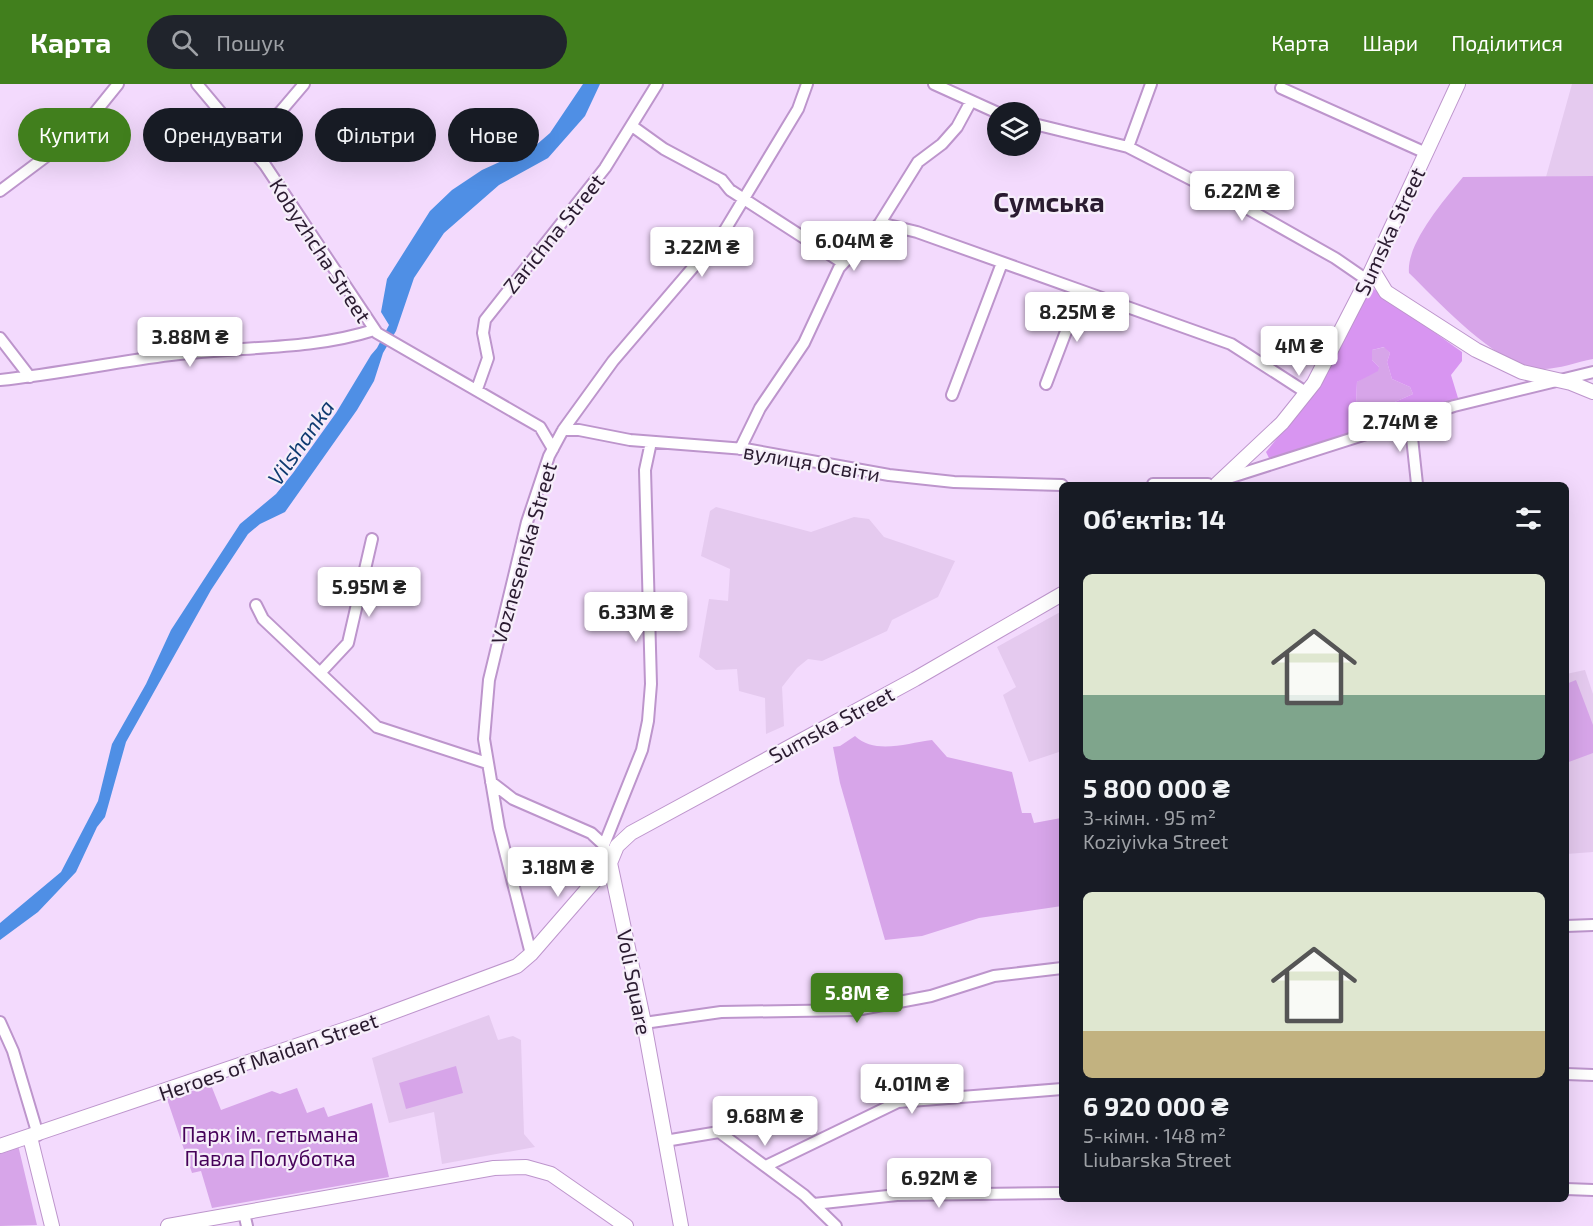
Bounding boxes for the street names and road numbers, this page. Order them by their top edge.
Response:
street label: Sumska Street [1348,163,1430,299]
street label: Zarichna Street [497,168,609,298]
street label: Kobyzhcha Street [265,173,377,327]
street label: вулиця Освіти [741,438,882,487]
street label: Voznesenska Street [485,459,561,647]
street label: Sumska Street [764,681,898,767]
street label: Voli Square [613,927,657,1037]
street label: Heroes of Maidan Street [155,1007,381,1105]

